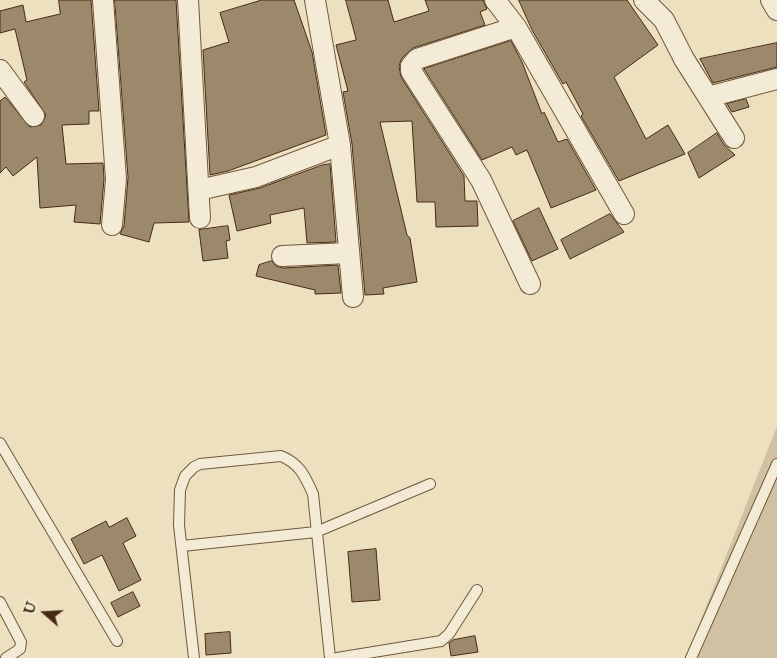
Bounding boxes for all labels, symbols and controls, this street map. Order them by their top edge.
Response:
north arrow [20,588,70,638]
text: U [20,600,41,617]

